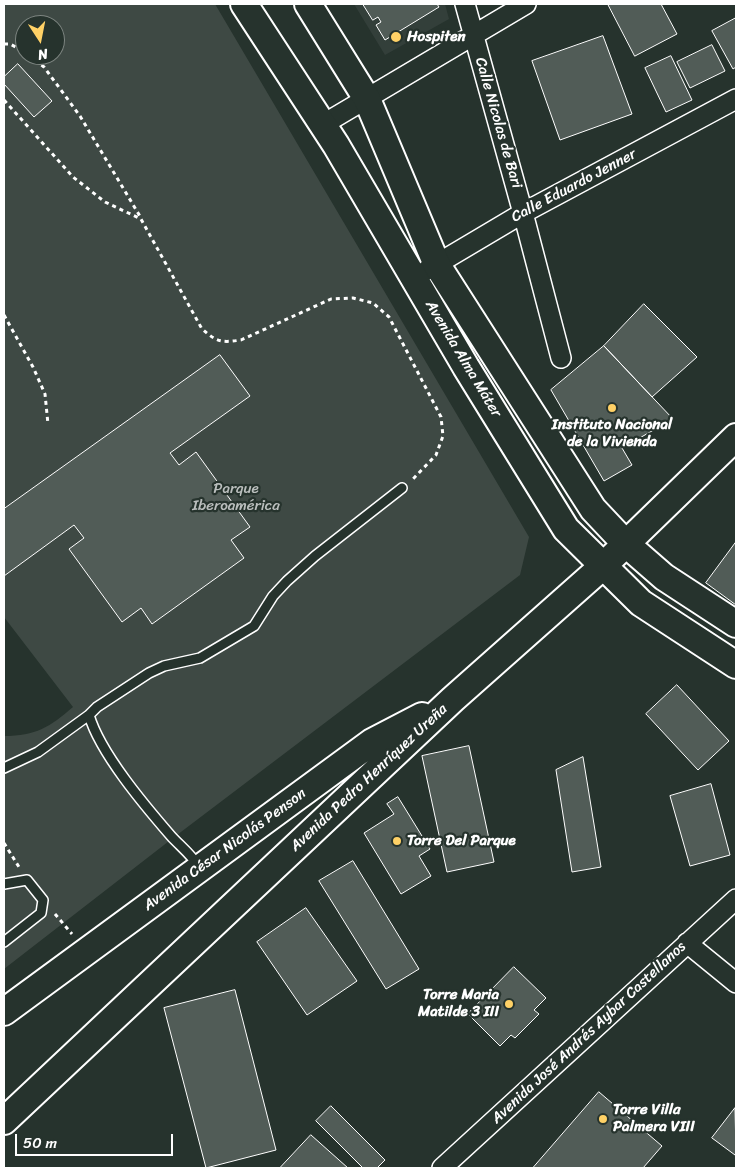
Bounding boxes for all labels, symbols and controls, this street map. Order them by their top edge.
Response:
north arrow [15,15,65,65]
place label: Hospiten [407,28,466,46]
marker: Hospiten [389,30,403,44]
text: N [36,41,50,67]
street label: Calle Nicolas de Bari [471,55,525,191]
street label: Calle Eduardo Jenner [508,145,640,227]
street label: Avenida Alma Máter [421,297,505,421]
marker: Instituto Nacional de la Vivienda [606,402,618,414]
place label: Instituto Nacional de la Vivienda [552,416,672,451]
park label: Parque Iberoamérica [192,480,280,515]
street label: Avenida Pedro Henríquez Ureña [287,700,451,856]
street label: Avenida César Nicolás Penson [140,785,310,915]
place label: Torre Del Parque [407,832,516,850]
marker: Torre Del Parque [391,835,403,847]
street label: Avenida José Andrés Aybar Castellanos [488,938,690,1128]
place label: Torre Maria Matilde 3 III [418,986,499,1021]
marker: Torre Maria Matilde 3 III [503,998,515,1010]
place label: Torre Villa Palmera VIII [613,1101,695,1136]
marker: Torre Villa Palmera VIII [597,1113,609,1125]
scale bar [18,1124,175,1156]
text: 50 m [23,1130,57,1156]

